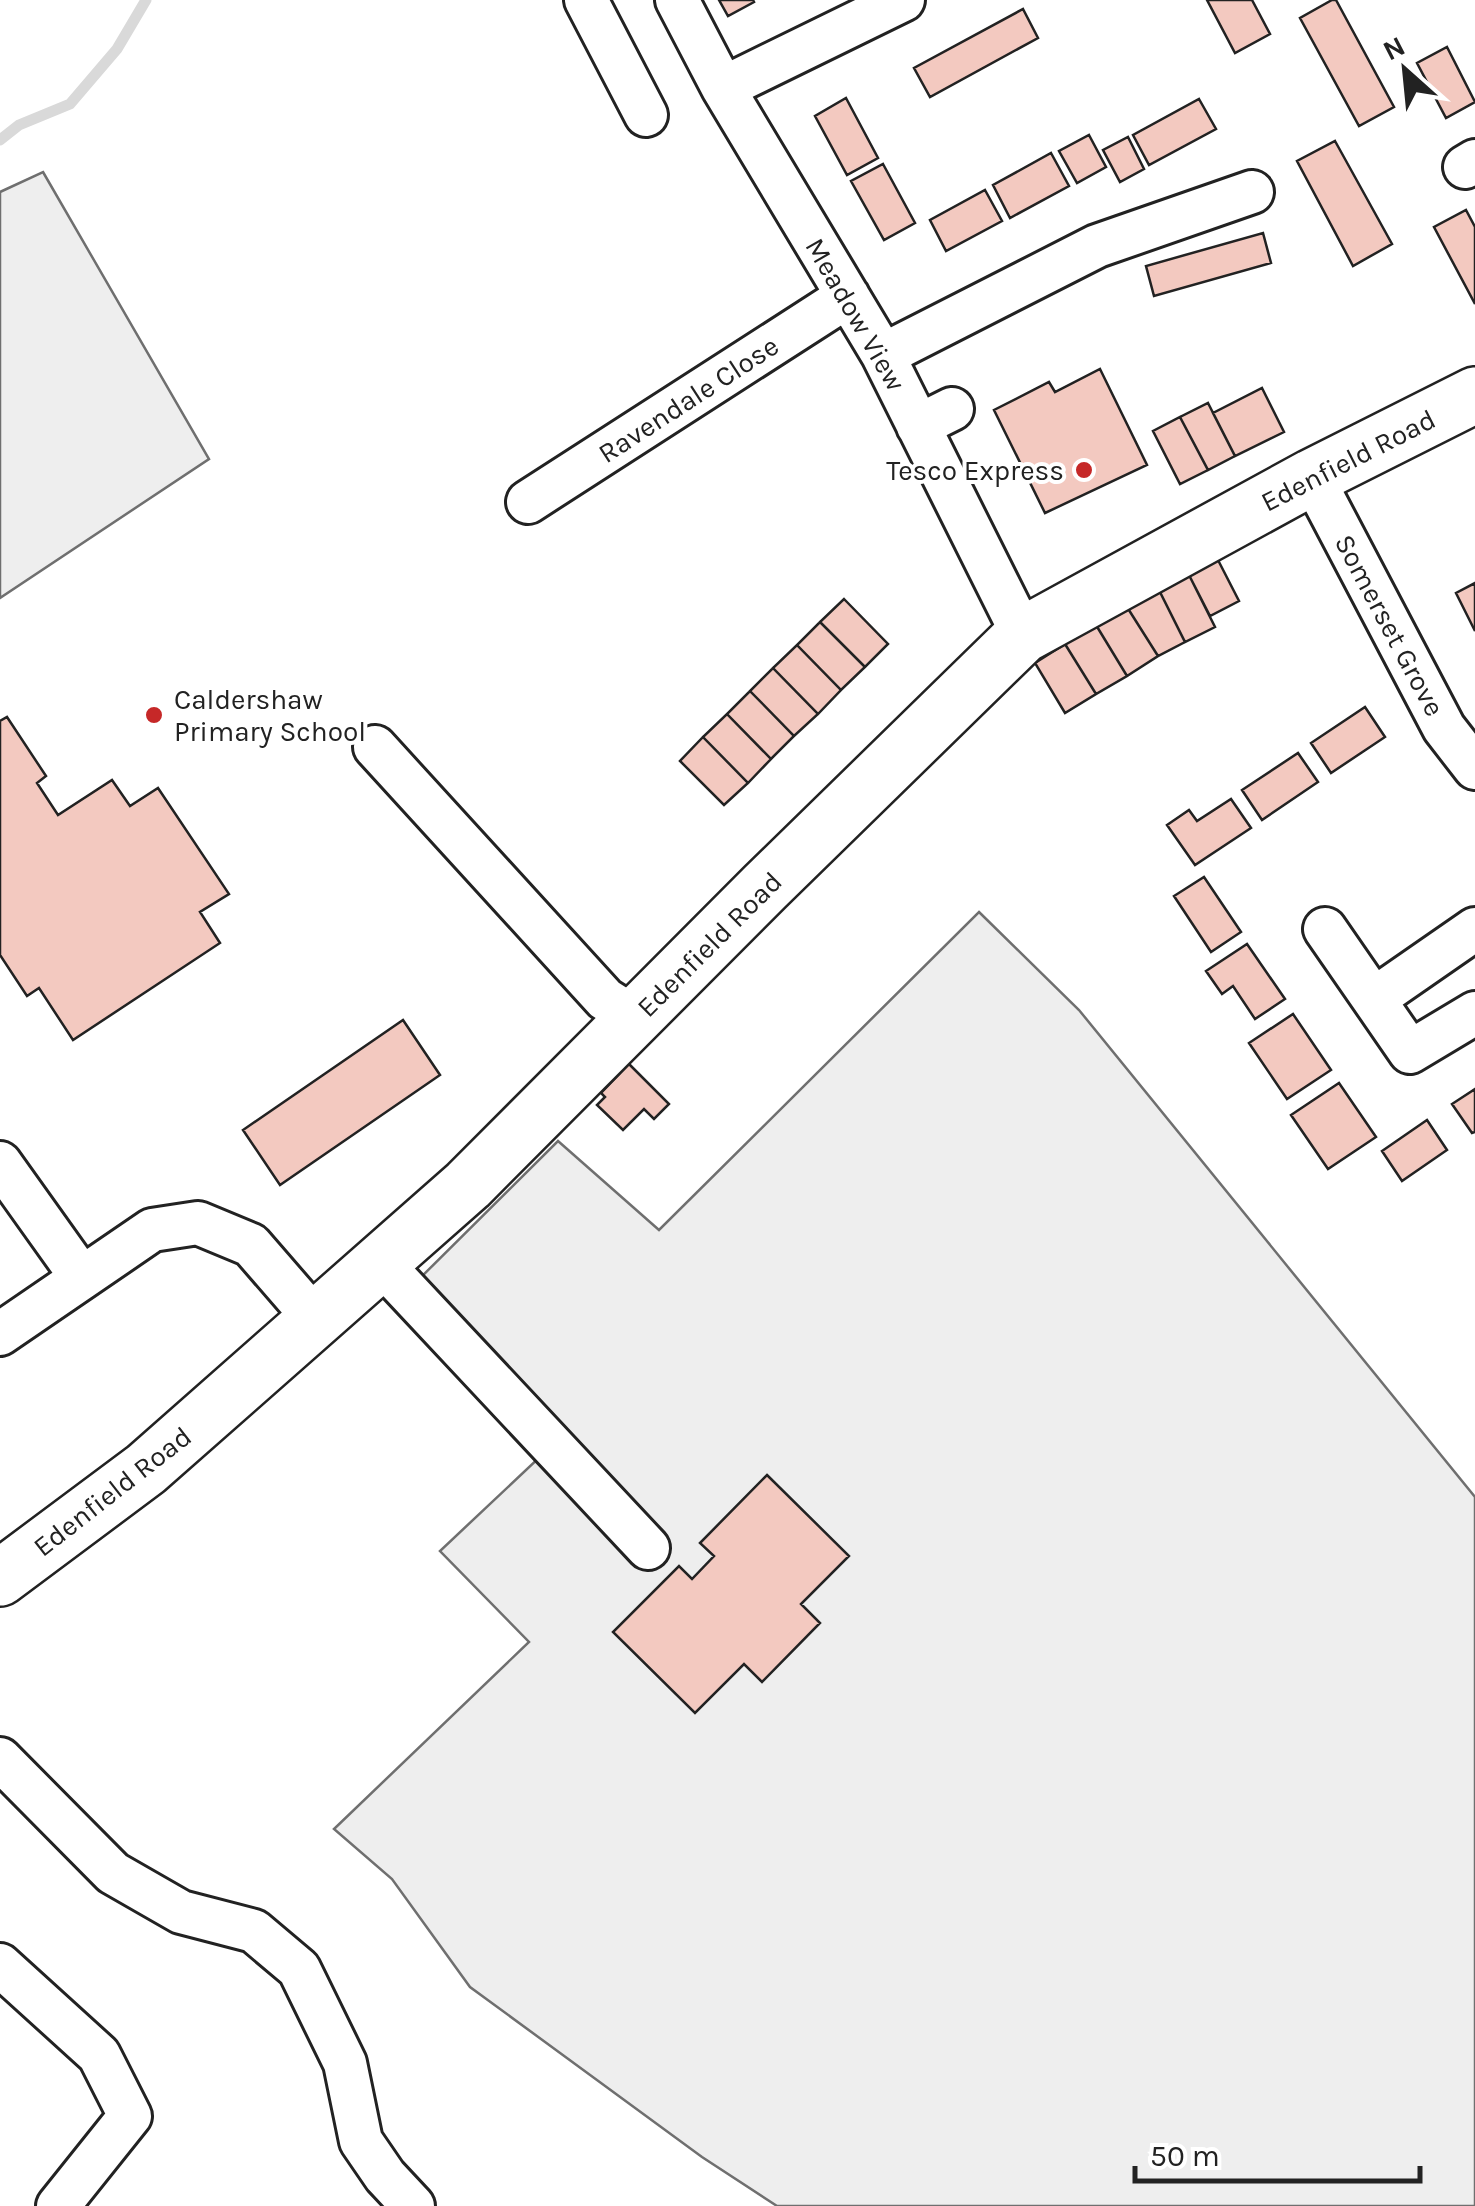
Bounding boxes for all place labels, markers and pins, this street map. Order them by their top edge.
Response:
place label: Tesco Express [886,454,1064,487]
marker: Tesco Express [1073,459,1095,481]
place label: Caldershaw Primary School [174,683,366,748]
marker: Caldershaw Primary School [143,704,165,726]

